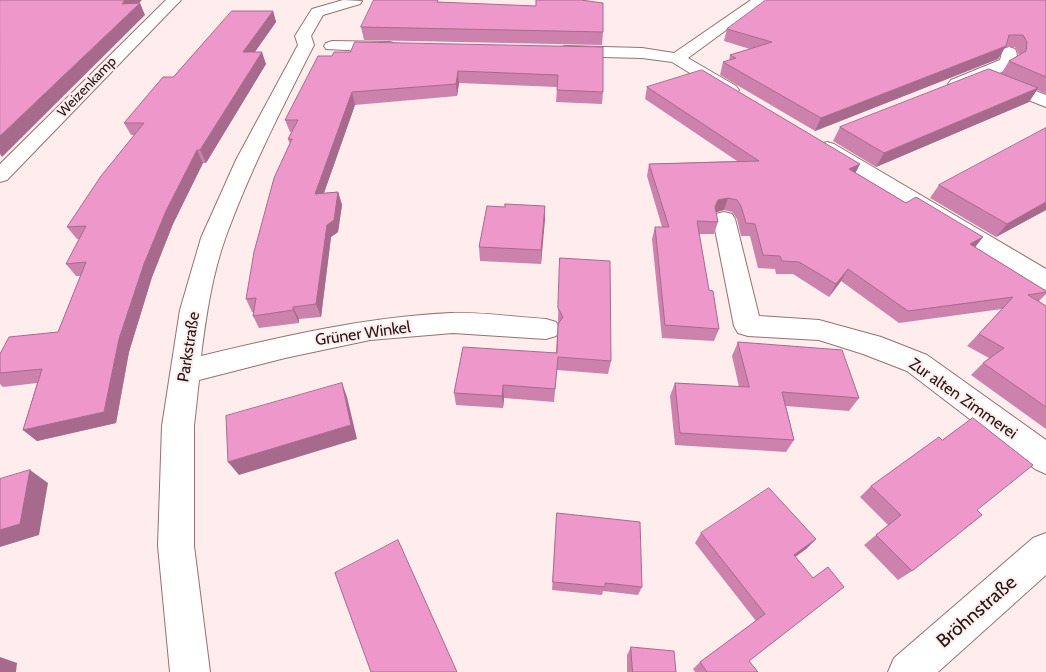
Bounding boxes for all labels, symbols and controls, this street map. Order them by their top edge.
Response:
street label: Weizenkamp [54,53,120,121]
street label: Parkstraße [174,311,204,383]
street label: Grüner Winkel [314,318,412,350]
street label: Zur alten Zimmerei [905,355,1021,443]
street label: Bröhnstraße [932,571,1022,653]

